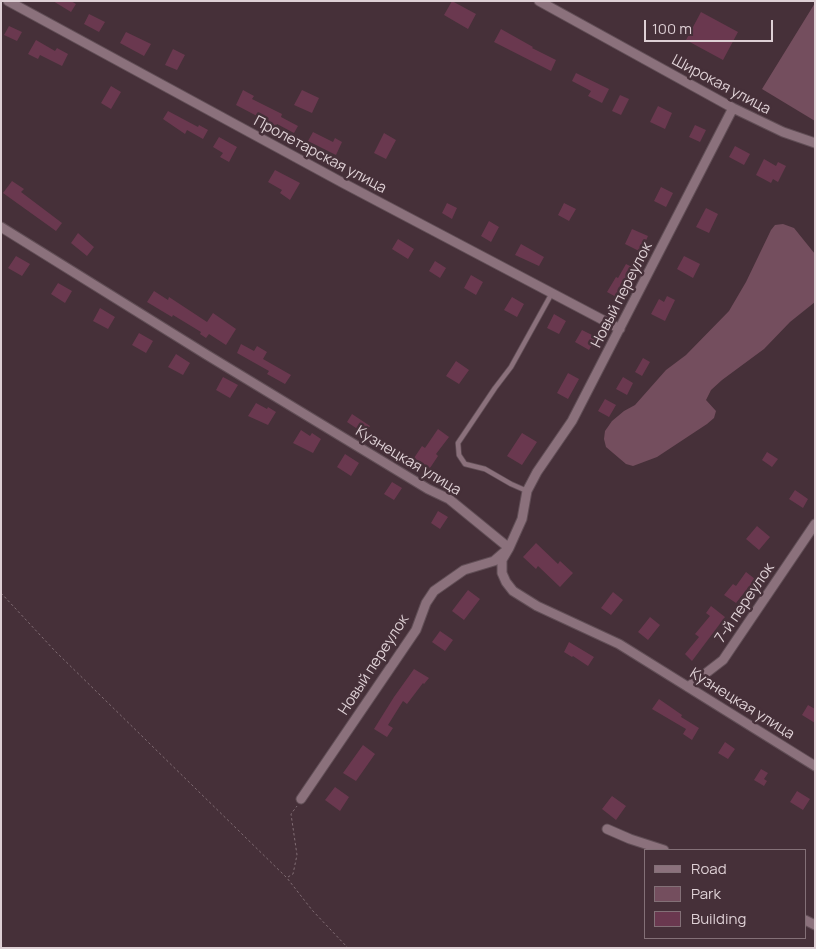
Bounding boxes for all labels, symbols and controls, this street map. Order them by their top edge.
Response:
scale bar [646,10,775,42]
text: 100 m [652,18,692,39]
street label: Широкая улица [669,51,773,119]
street label: Пролетарская улица [251,112,389,198]
street label: Новый переулок [588,239,656,351]
street label: Кузнецкая улица [352,422,464,500]
street label: 7-й переулок [712,560,778,646]
street label: Новый переулок [335,611,413,719]
street label: Кузнецкая улица [686,665,798,743]
legend [644,849,806,939]
text: Road [691,858,727,879]
text: Park [691,883,721,904]
text: Building [691,908,746,929]

